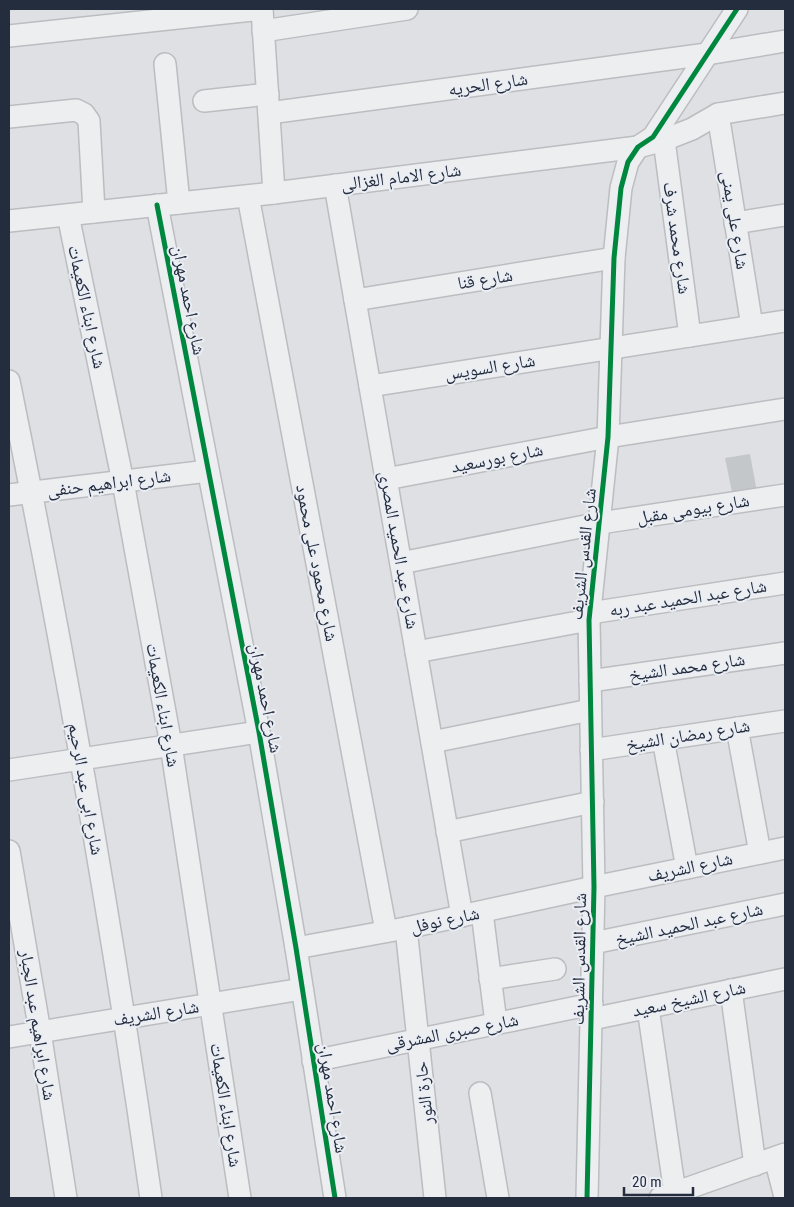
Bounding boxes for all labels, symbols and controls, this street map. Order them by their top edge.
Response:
street label: شارع الحريه [447,68,529,100]
street label: شارع الامام الغزالى [340,159,462,196]
street label: شارع على يمنى [716,169,754,271]
street label: شارع محمد شرف [658,181,696,295]
street label: شارع ابناء الكعيمات [63,243,111,371]
street label: شارع احمد مهران [168,243,210,357]
street label: شارع قنا [456,264,514,294]
street label: شارع السويس [443,349,537,385]
street label: شارع بورسعيد [449,438,545,478]
street label: شارع ابراهيم حنفى [46,464,172,502]
street label: شارع عبد الحميد المصرى [374,469,424,631]
street label: شارع محمود على محمود [291,483,343,643]
street label: شارع القدس الشريف [565,487,601,621]
street label: شارع بيومى مقبل [635,489,751,529]
street label: شارع عبد الحميد عبد ربه [608,575,768,621]
street label: شارع ابناء الكعيمات [141,641,185,769]
street label: شارع احمد مهران [245,641,287,755]
street label: شارع محمد الشيخ [627,648,747,687]
street label: شارع رمضان الشيخ [624,714,752,757]
street label: شارع ابى عبد الرحيم [63,721,108,857]
street label: شارع الشريف [645,847,735,887]
street label: شارع القدس الشريف [567,893,591,1025]
street label: شارع عبد الحميد الشيخ [613,898,765,951]
street label: شارع نوفل [409,902,481,938]
street label: شارع ابراهيم عبد الجبار [14,947,61,1102]
street label: شارع الشيخ سعيد [630,976,748,1023]
street label: شارع الشريف [112,995,200,1031]
street label: شارع صبرى المشرقى [384,1008,520,1056]
street label: شارع ابناء الكعيمات [205,1041,247,1169]
street label: شارع احمد مهران [313,1041,353,1155]
street label: حارة النور [410,1061,437,1127]
scale bar [624,1164,693,1196]
text: 20 m [632,1173,662,1191]

